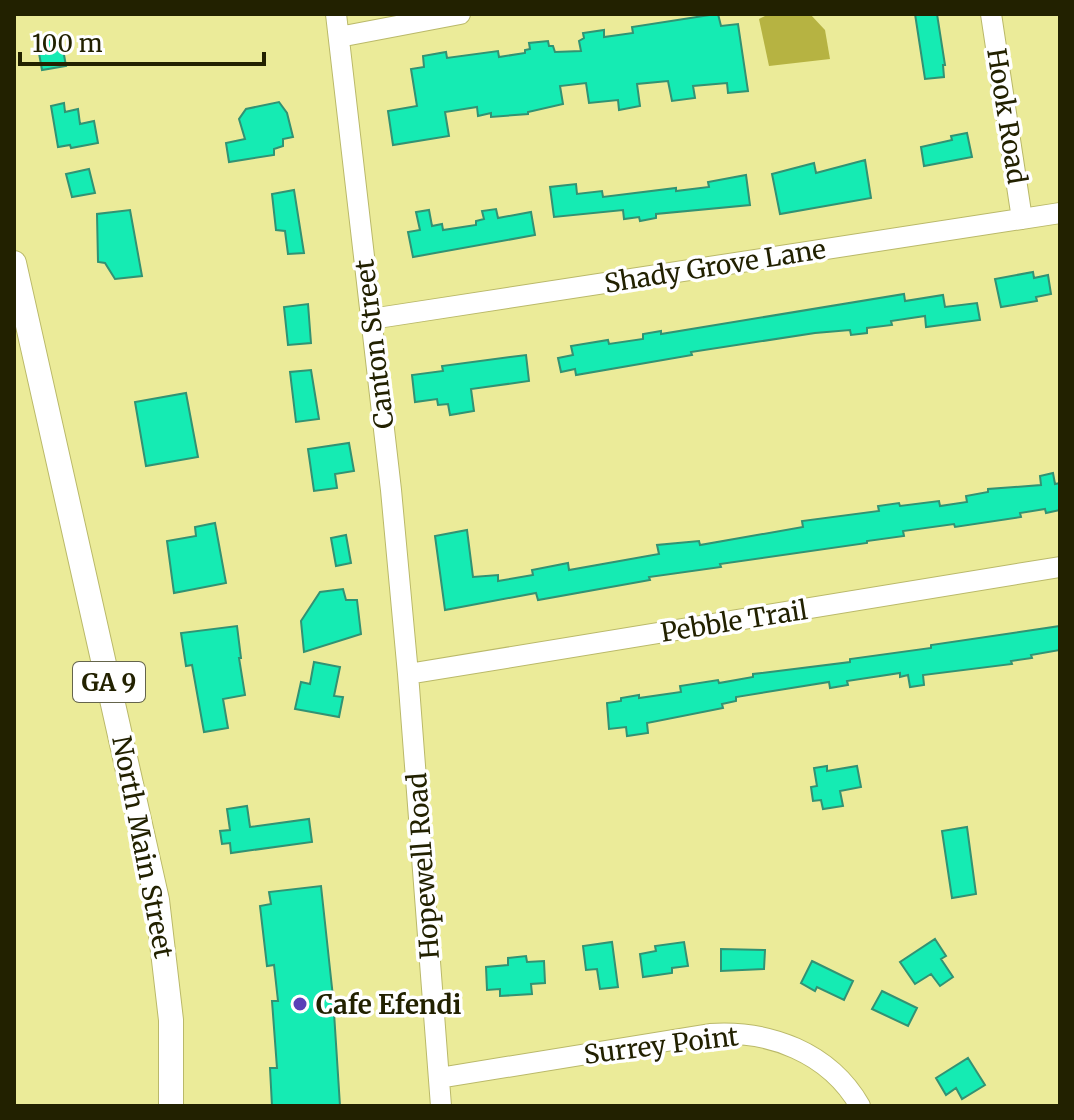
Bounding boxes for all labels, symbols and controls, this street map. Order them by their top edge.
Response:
scale bar [20,16,264,66]
text: 100 m [32,28,103,59]
street label: Hook Road [980,46,1034,187]
street label: Shady Grove Lane [602,232,828,300]
street label: Canton Street [347,257,401,431]
street label: Pebble Trail [658,593,810,649]
road number: GA 9 [73,662,145,702]
street label: North Main Street [105,733,181,961]
street label: Hopewell Road [400,771,446,960]
place label: Cafe Efendi [316,988,462,1021]
marker: Cafe Efendi [291,995,309,1013]
street label: Surrey Point [582,1019,740,1071]

